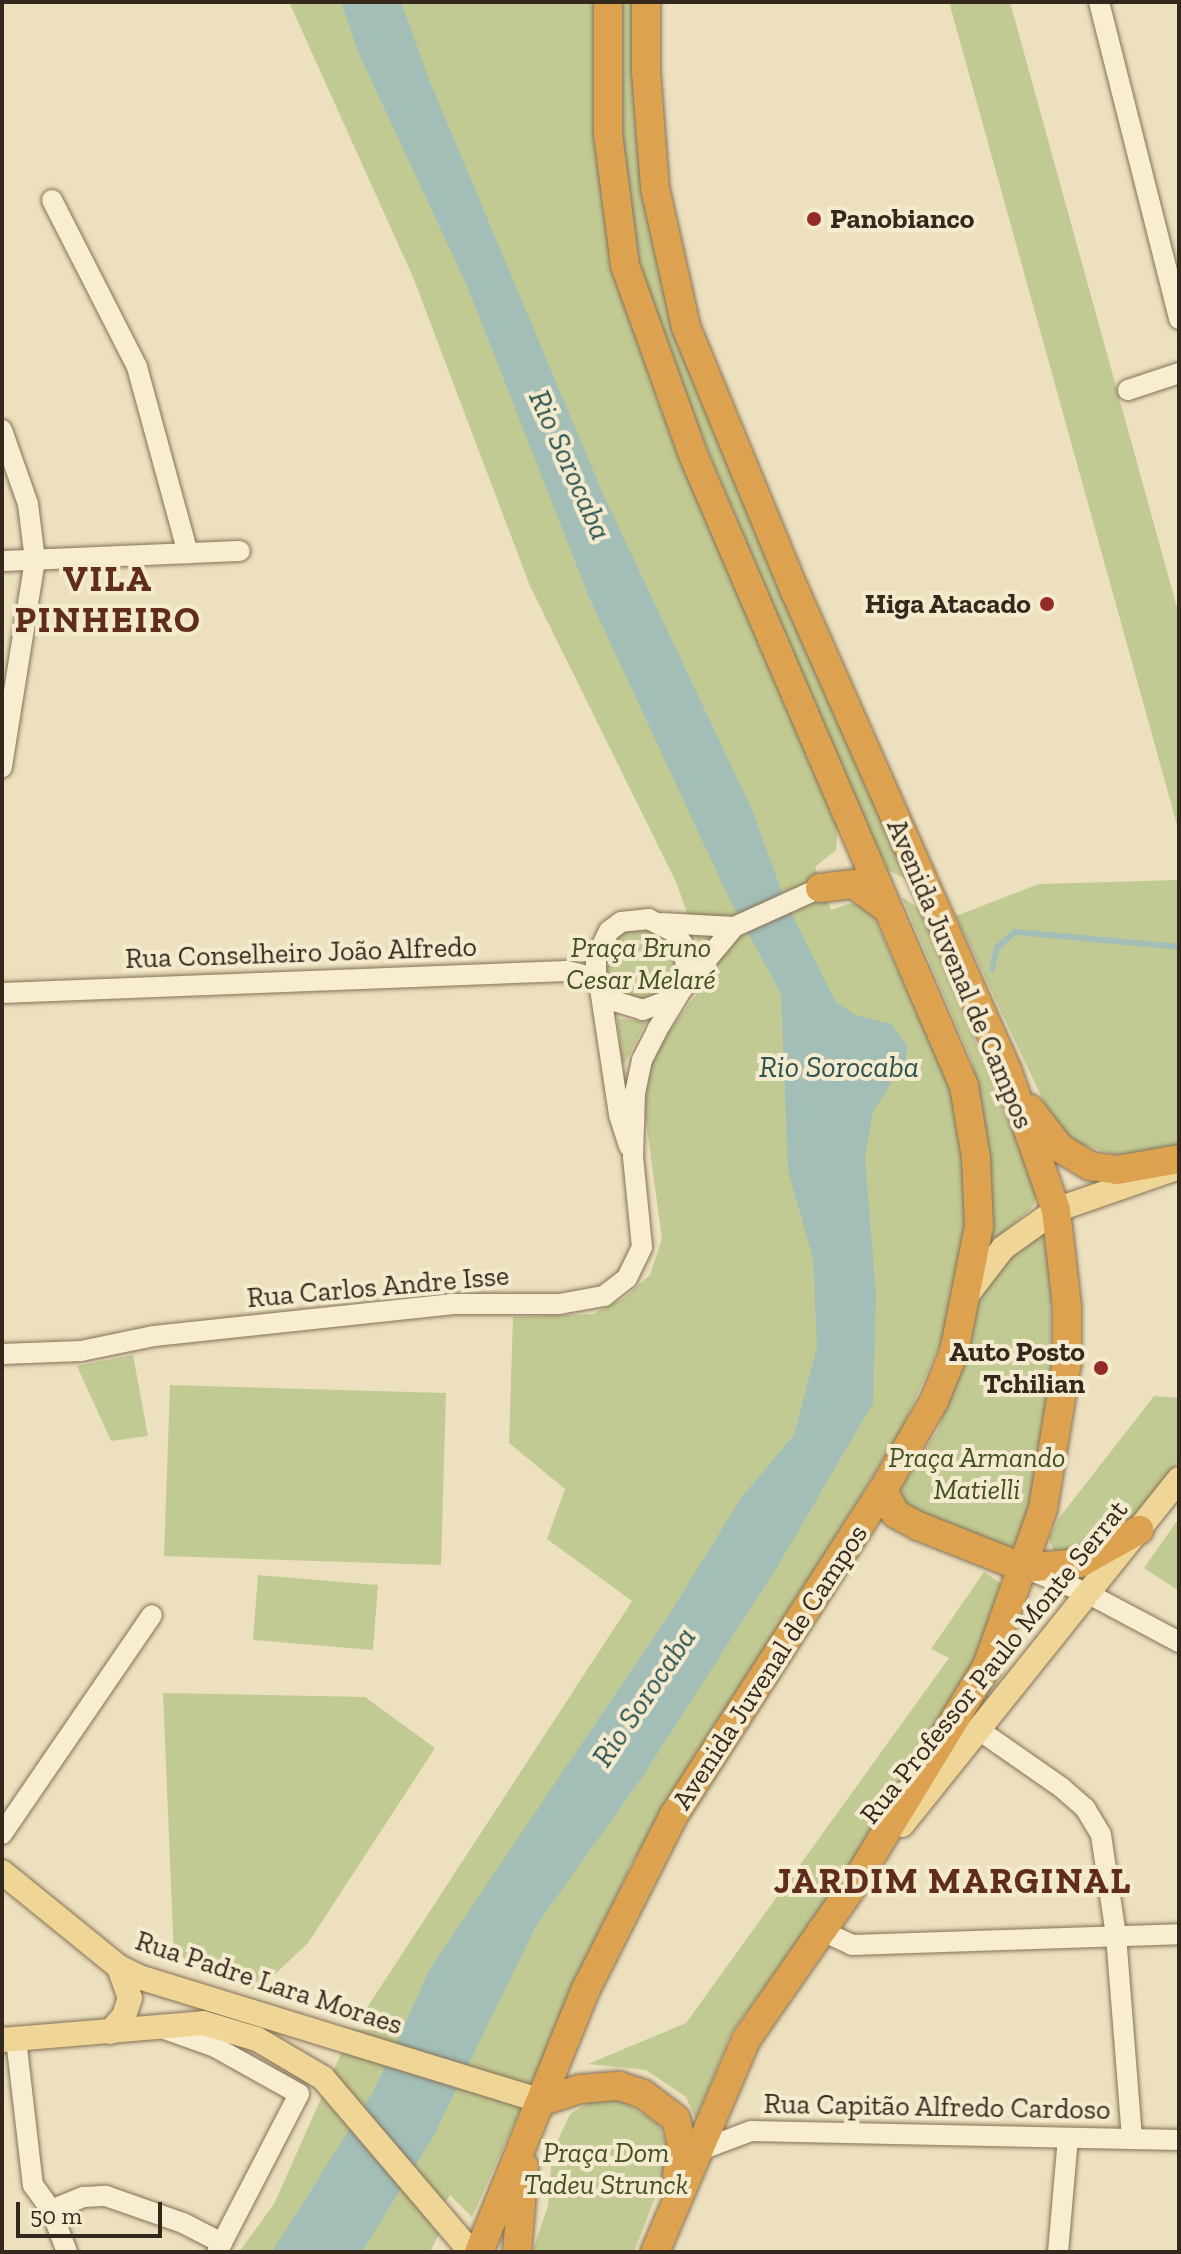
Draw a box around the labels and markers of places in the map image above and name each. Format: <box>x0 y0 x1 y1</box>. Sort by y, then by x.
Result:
place label: Panobianco <box>830 202 974 236</box>
marker: Panobianco <box>805 210 823 228</box>
place label: Higa Atacado <box>864 587 1031 621</box>
marker: Higa Atacado <box>1038 595 1056 613</box>
place label: Auto Posto Tchilian <box>949 1335 1085 1401</box>
marker: Auto Posto Tchilian <box>1092 1359 1110 1377</box>

